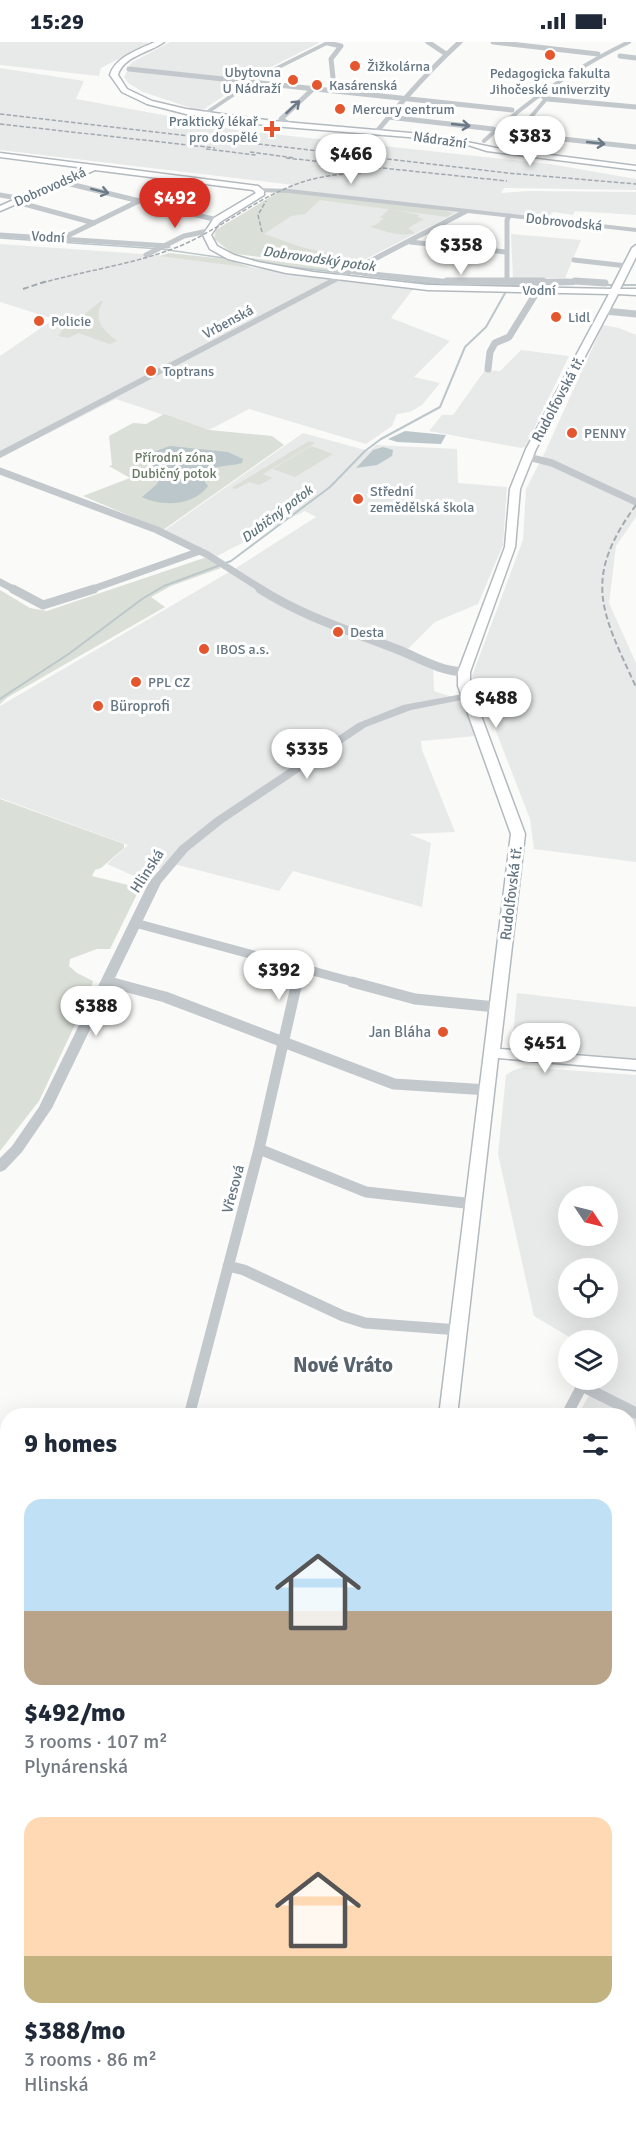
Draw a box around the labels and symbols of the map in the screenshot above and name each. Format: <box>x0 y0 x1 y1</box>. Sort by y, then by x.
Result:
marker: Pedagogicka fakulta Jihočeské univerzity <box>543 48 557 62</box>
place label: Žižkolárna <box>367 58 430 75</box>
marker: Žižkolárna <box>348 59 362 73</box>
place label: Ubytovna U Nádraží <box>222 64 281 97</box>
place label: Pedagogicka fakulta Jihočeské univerzity <box>490 65 611 98</box>
marker: Ubytovna U Nádraží <box>286 73 300 87</box>
place label: Kasárenská <box>329 77 397 94</box>
marker: Kasárenská <box>310 78 324 92</box>
one-way arrow <box>286 100 301 115</box>
place label: Mercury centrum <box>352 101 455 118</box>
marker: Mercury centrum <box>333 102 347 116</box>
place label: Praktický lékař pro dospělé <box>169 113 259 146</box>
pin: $383 <box>494 116 566 167</box>
marker: Praktický lékař pro dospělé <box>263 120 281 138</box>
one-way arrow <box>451 120 471 131</box>
street label: Nádražní <box>412 128 468 152</box>
pin: $466 <box>315 134 387 185</box>
one-way arrow <box>585 138 605 149</box>
street label: Dobrovodská <box>11 164 89 210</box>
pin: $492 <box>139 178 211 229</box>
one-way arrow <box>91 186 110 198</box>
street label: Dobrovodská <box>525 210 603 234</box>
pin: $358 <box>425 225 497 276</box>
street label: Vodní <box>31 228 65 246</box>
water label: Dobrovodský potok <box>262 243 378 276</box>
street label: Vodní <box>522 282 556 299</box>
street label: Vrbenská <box>200 302 256 342</box>
place label: Lidl <box>568 309 590 326</box>
marker: Lidl <box>549 310 563 324</box>
place label: Policie <box>51 313 91 330</box>
marker: Policie <box>32 314 46 328</box>
street label: Rudolfovská tř. <box>528 353 588 445</box>
place label: Toptrans <box>163 363 214 380</box>
marker: Toptrans <box>144 364 158 378</box>
place label: PENNY <box>584 425 626 442</box>
marker: PENNY <box>565 426 579 440</box>
park label: Přírodní zóna Dubičný potok <box>131 449 217 482</box>
water label: Dubičný potok <box>238 480 318 546</box>
place label: Střední zemědělská škola <box>370 483 474 516</box>
marker: Střední zemědělská škola <box>351 492 365 506</box>
place label: Desta <box>350 624 384 641</box>
marker: Desta <box>331 625 345 639</box>
place label: IBOS a.s. <box>216 641 269 658</box>
marker: IBOS a.s. <box>197 642 211 656</box>
place label: PPL CZ <box>148 674 191 691</box>
marker: PPL CZ <box>129 675 143 689</box>
pin: $488 <box>460 678 532 729</box>
place label: Büroprofi <box>110 697 170 715</box>
marker: Büroprofi <box>91 699 105 713</box>
pin: $335 <box>271 729 343 780</box>
street label: Rudolfovská tř. <box>496 845 526 941</box>
street label: Hlinská <box>126 846 168 896</box>
pin: $392 <box>243 950 315 1001</box>
pin: $388 <box>60 986 132 1037</box>
place label: Jan Bláha <box>369 1023 431 1041</box>
pin: $451 <box>509 1023 581 1074</box>
marker: Jan Bláha <box>436 1025 450 1039</box>
street label: Vřesová <box>218 1163 248 1215</box>
north arrow <box>558 1186 618 1246</box>
district label: Nové Vráto <box>293 1352 393 1378</box>

